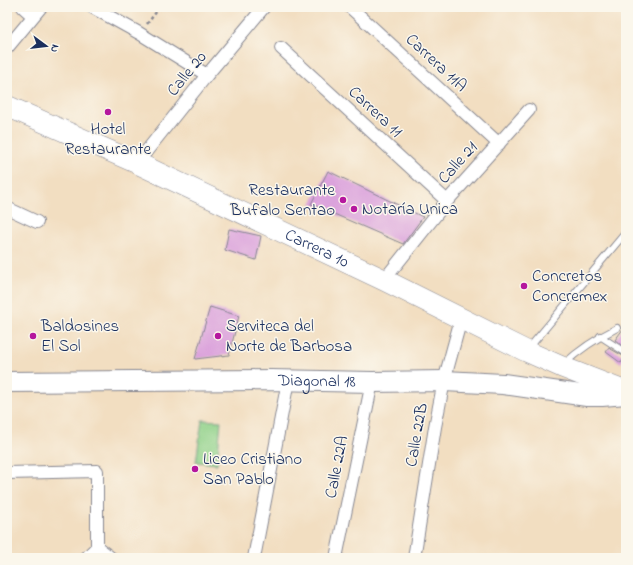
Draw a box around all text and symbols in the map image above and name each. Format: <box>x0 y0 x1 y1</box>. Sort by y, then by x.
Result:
north arrow <box>26 26 66 66</box>
street label: Carrera 11A <box>399 28 473 98</box>
text: N <box>46 43 63 54</box>
street label: Calle 20 <box>161 46 213 102</box>
street label: Carrera 11 <box>342 80 408 144</box>
marker: Hotel Restaurante <box>103 107 113 117</box>
place label: Hotel Restaurante <box>65 117 152 162</box>
street label: Calle 21 <box>432 136 484 190</box>
place label: Restaurante Bufalo Sentao <box>229 178 335 223</box>
marker: Restaurante Bufalo Sentao <box>338 195 348 205</box>
place label: Notaría Unica <box>362 197 458 222</box>
marker: Notaría Unica <box>349 204 359 214</box>
street label: Carrera 10 <box>281 222 353 274</box>
place label: Concretos Concremex <box>532 264 607 309</box>
marker: Concretos Concremex <box>519 281 529 291</box>
place label: Baldosines El Sol <box>40 314 119 359</box>
place label: Serviteca del Norte de Barbosa <box>226 314 352 359</box>
marker: Baldosines El Sol <box>28 331 38 341</box>
marker: Serviteca del Norte de Barbosa <box>213 331 223 341</box>
street label: Diagonal 18 <box>277 368 356 395</box>
street label: Calle 22B <box>399 401 435 469</box>
street label: Calle 22A <box>319 433 355 501</box>
place label: Liceo Cristiano San Pablo <box>203 447 302 492</box>
marker: Liceo Cristiano San Pablo <box>190 464 200 474</box>

